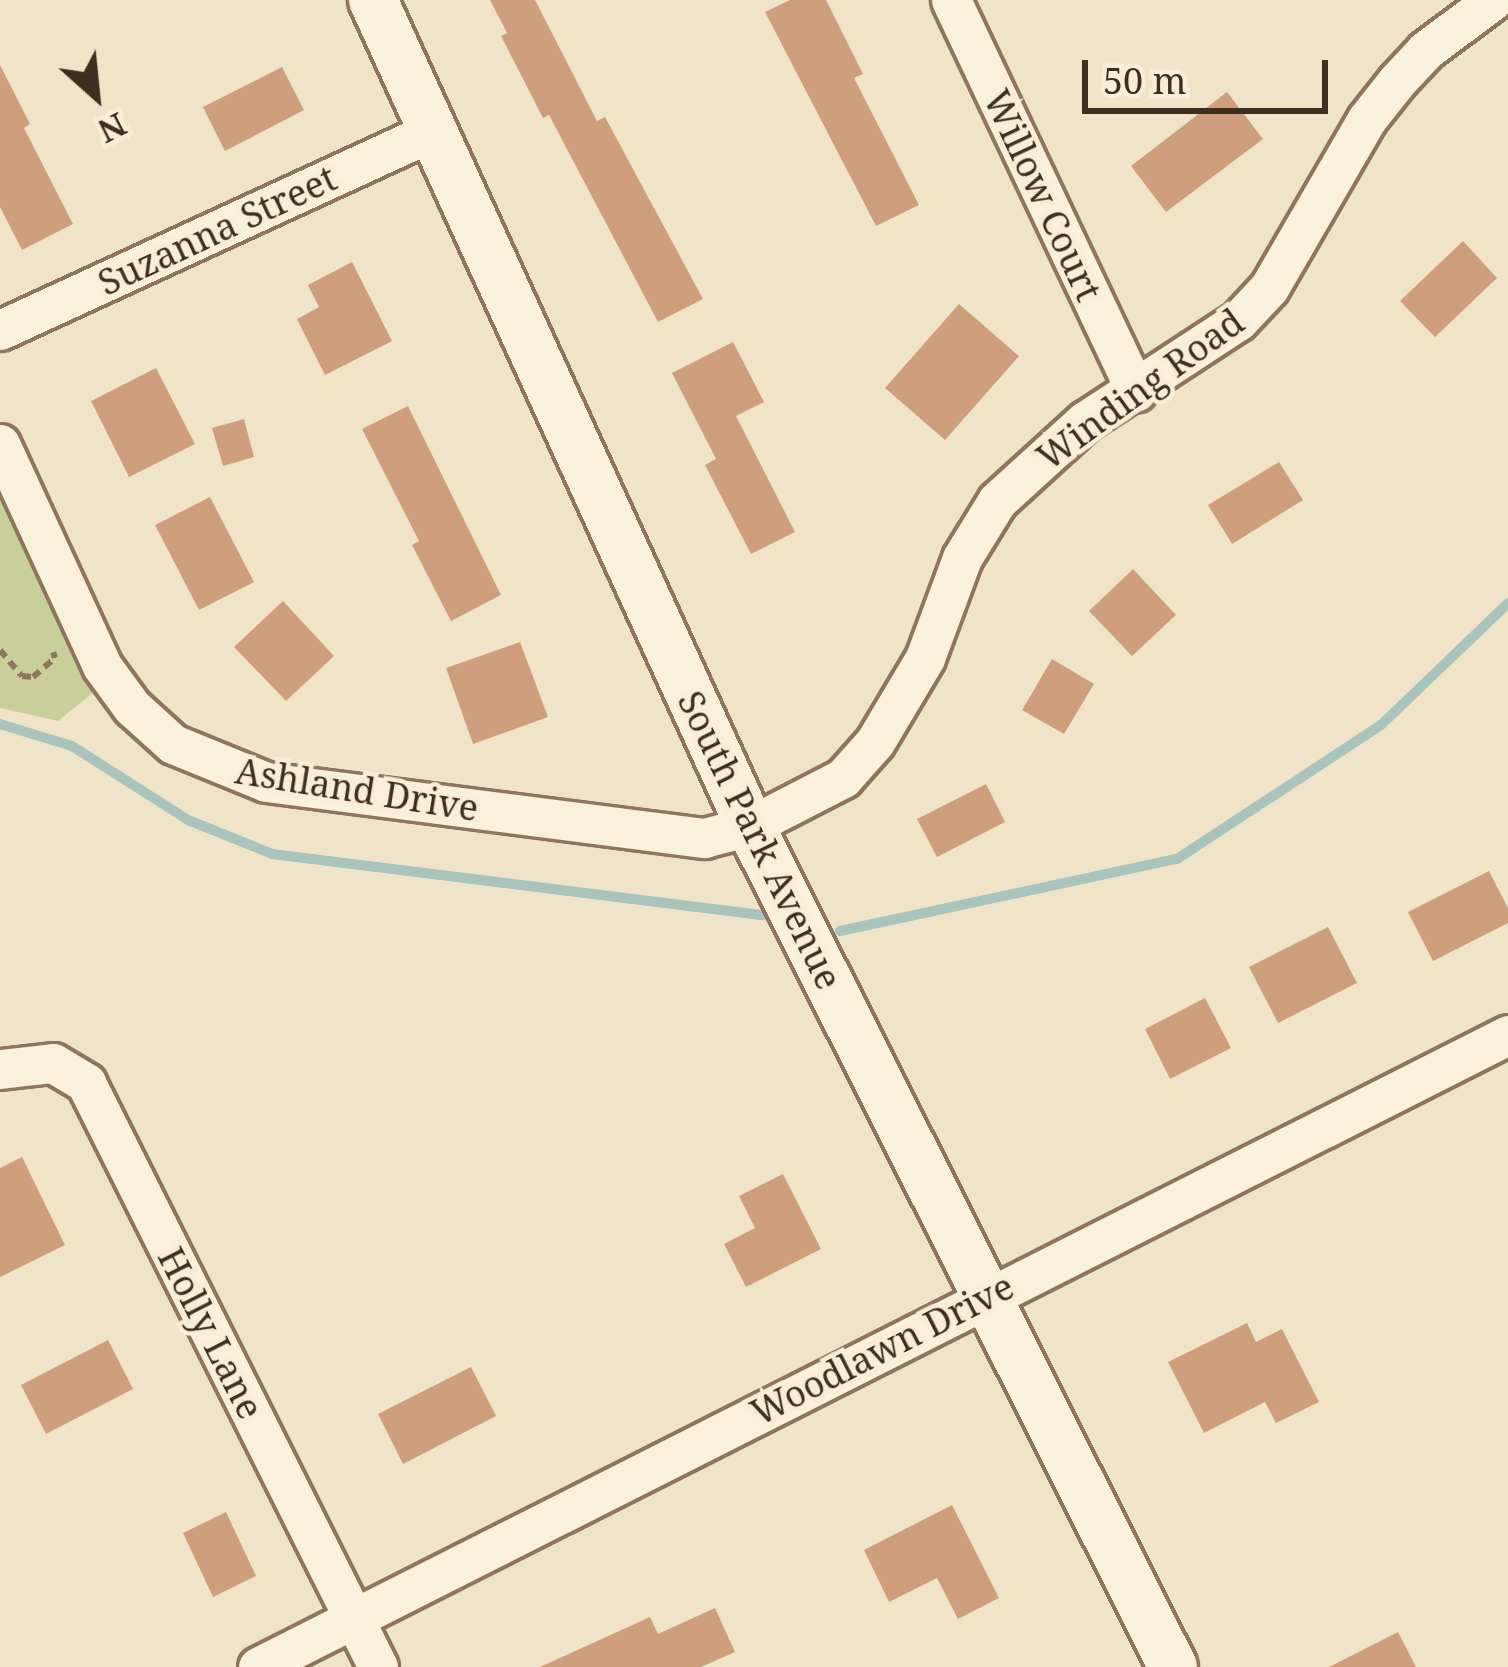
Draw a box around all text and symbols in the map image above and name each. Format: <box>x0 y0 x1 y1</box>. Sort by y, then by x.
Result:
north arrow <box>36 36 156 156</box>
scale bar <box>1088 36 1334 110</box>
text: 50 m <box>1103 56 1187 105</box>
street label: Willow Court <box>975 83 1111 307</box>
text: N <box>91 103 134 154</box>
street label: Suzanna Street <box>91 156 343 304</box>
street label: Winding Road <box>1028 300 1252 478</box>
street label: South Park Avenue <box>669 684 851 996</box>
street label: Ashland Drive <box>232 748 482 830</box>
street label: Holly Lane <box>149 1240 273 1426</box>
street label: Woodlawn Drive <box>743 1264 1021 1434</box>

